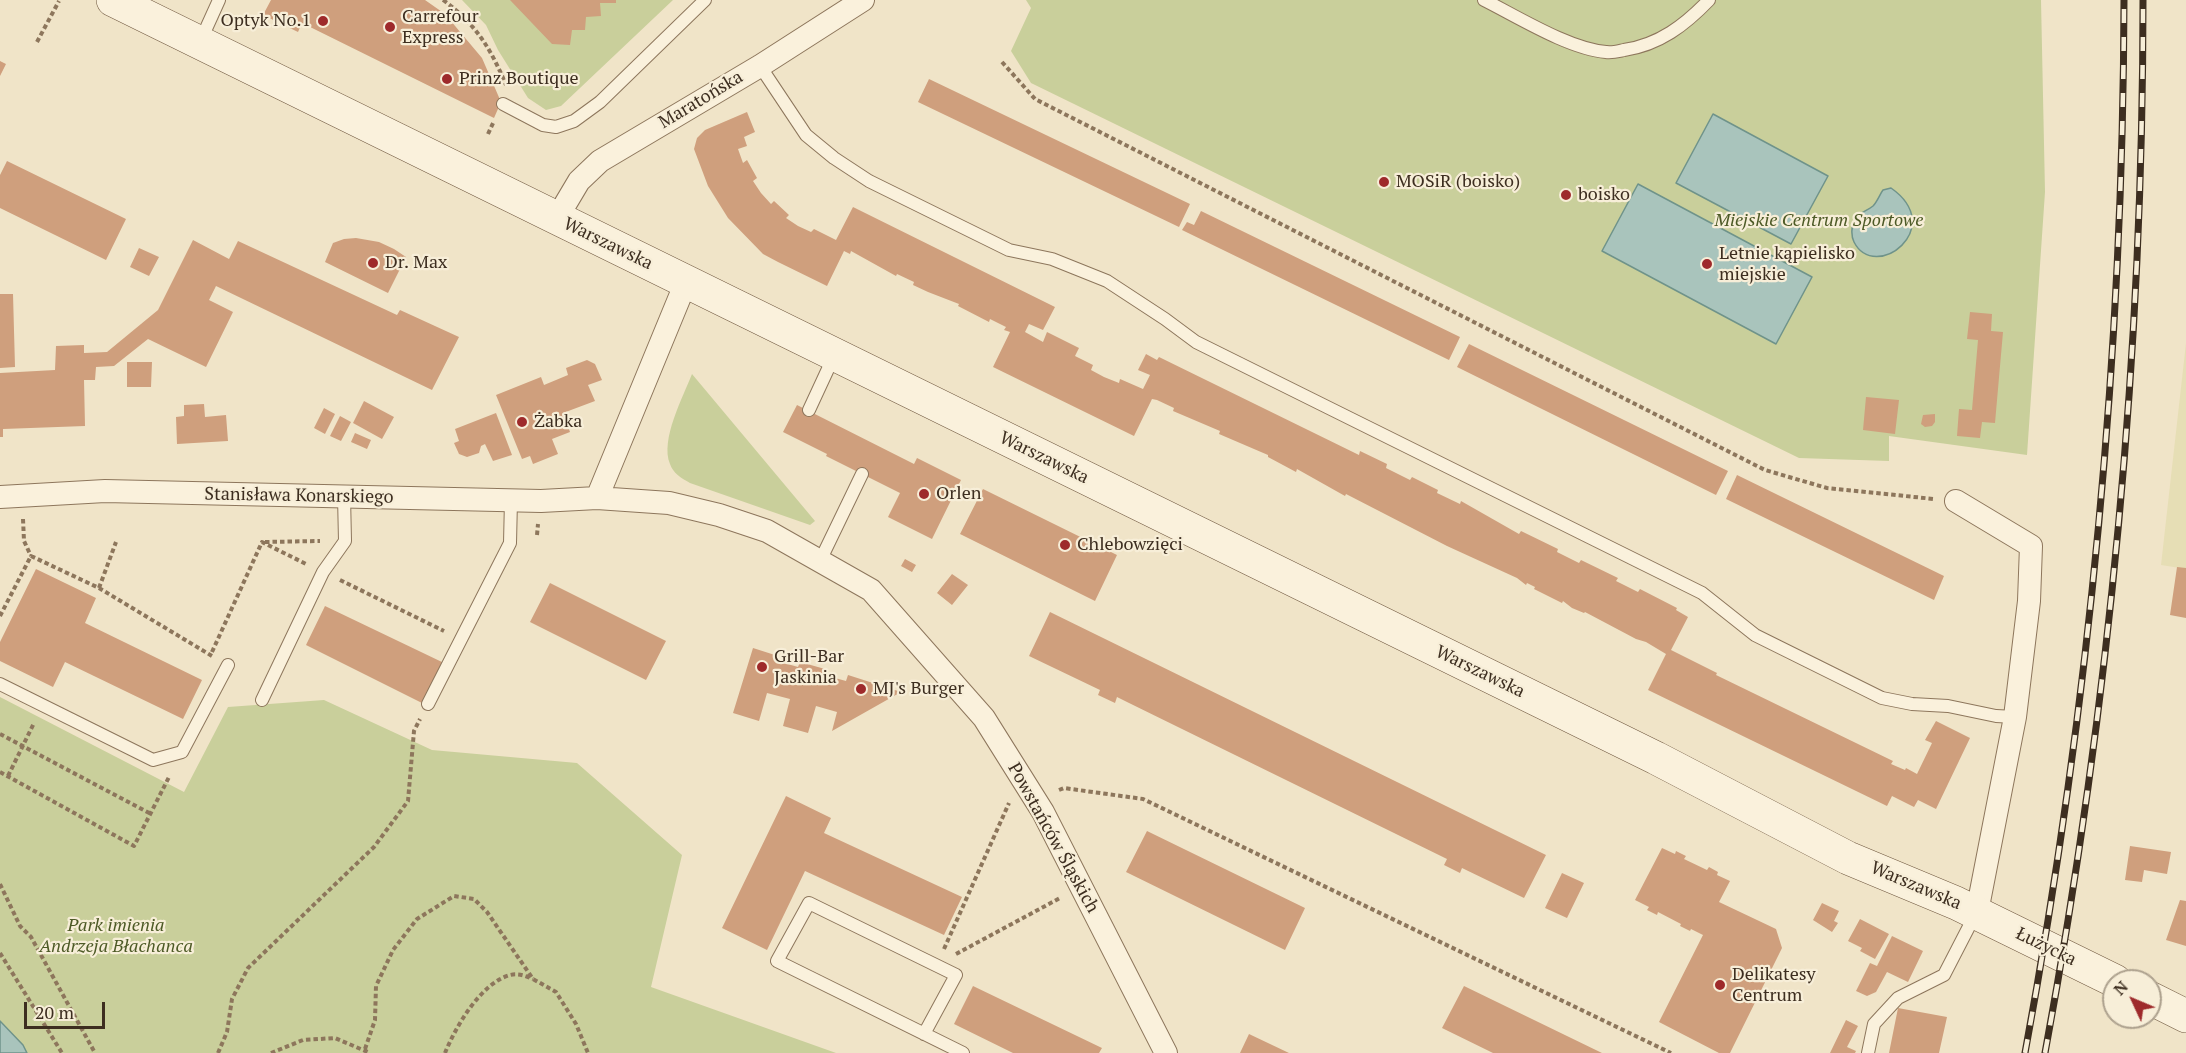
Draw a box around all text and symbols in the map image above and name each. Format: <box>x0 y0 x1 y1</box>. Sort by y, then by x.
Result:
place label: Carrefour Express <box>402 6 479 48</box>
place label: Optyk No.1 <box>221 10 311 32</box>
marker: Optyk No.1 <box>316 14 330 28</box>
marker: Carrefour Express <box>383 20 397 34</box>
street label: Maratońska <box>655 66 747 134</box>
place label: Prinz Boutique <box>459 68 579 90</box>
marker: Prinz Boutique <box>440 72 454 86</box>
place label: MOSiR (boisko) <box>1396 171 1520 193</box>
marker: MOSiR (boisko) <box>1377 175 1391 189</box>
place label: boisko <box>1578 184 1630 206</box>
marker: boisko <box>1559 188 1573 202</box>
park label: Miejskie Centrum Sportowe <box>1715 210 1923 232</box>
street label: Warszawska <box>560 213 656 275</box>
place label: Letnie kąpielisko miejskie <box>1719 243 1855 286</box>
place label: Dr. Max <box>385 252 447 274</box>
marker: Dr. Max <box>366 256 380 270</box>
marker: Letnie kąpielisko miejskie <box>1700 257 1714 271</box>
place label: Żabka <box>534 411 582 433</box>
marker: Żabka <box>515 415 529 429</box>
street label: Warszawska <box>996 427 1092 489</box>
place label: Orlen <box>936 483 981 505</box>
street label: Stanisława Konarskiego <box>204 484 394 508</box>
marker: Orlen <box>917 487 931 501</box>
place label: Chlebowzięci <box>1077 534 1183 556</box>
marker: Chlebowzięci <box>1058 538 1072 552</box>
street label: Warszawska <box>1432 641 1528 703</box>
place label: Grill-Bar Jaskinia <box>774 646 844 688</box>
marker: Grill-Bar Jaskinia <box>755 660 769 674</box>
place label: MJ's Burger <box>873 678 964 700</box>
marker: MJ's Burger <box>854 682 868 696</box>
street label: Powstańców Śląskich <box>1003 759 1103 917</box>
street label: Warszawska <box>1867 857 1965 915</box>
park label: Park imienia Andrzeja Błachanca <box>39 915 193 958</box>
street label: Łużycka <box>2012 923 2080 971</box>
place label: Delikatesy Centrum <box>1732 964 1816 1006</box>
north arrow <box>2102 969 2162 1029</box>
text: N <box>2108 976 2133 1000</box>
marker: Delikatesy Centrum <box>1713 978 1727 992</box>
scale bar <box>27 990 108 1028</box>
text: 20 m <box>35 1000 74 1024</box>

